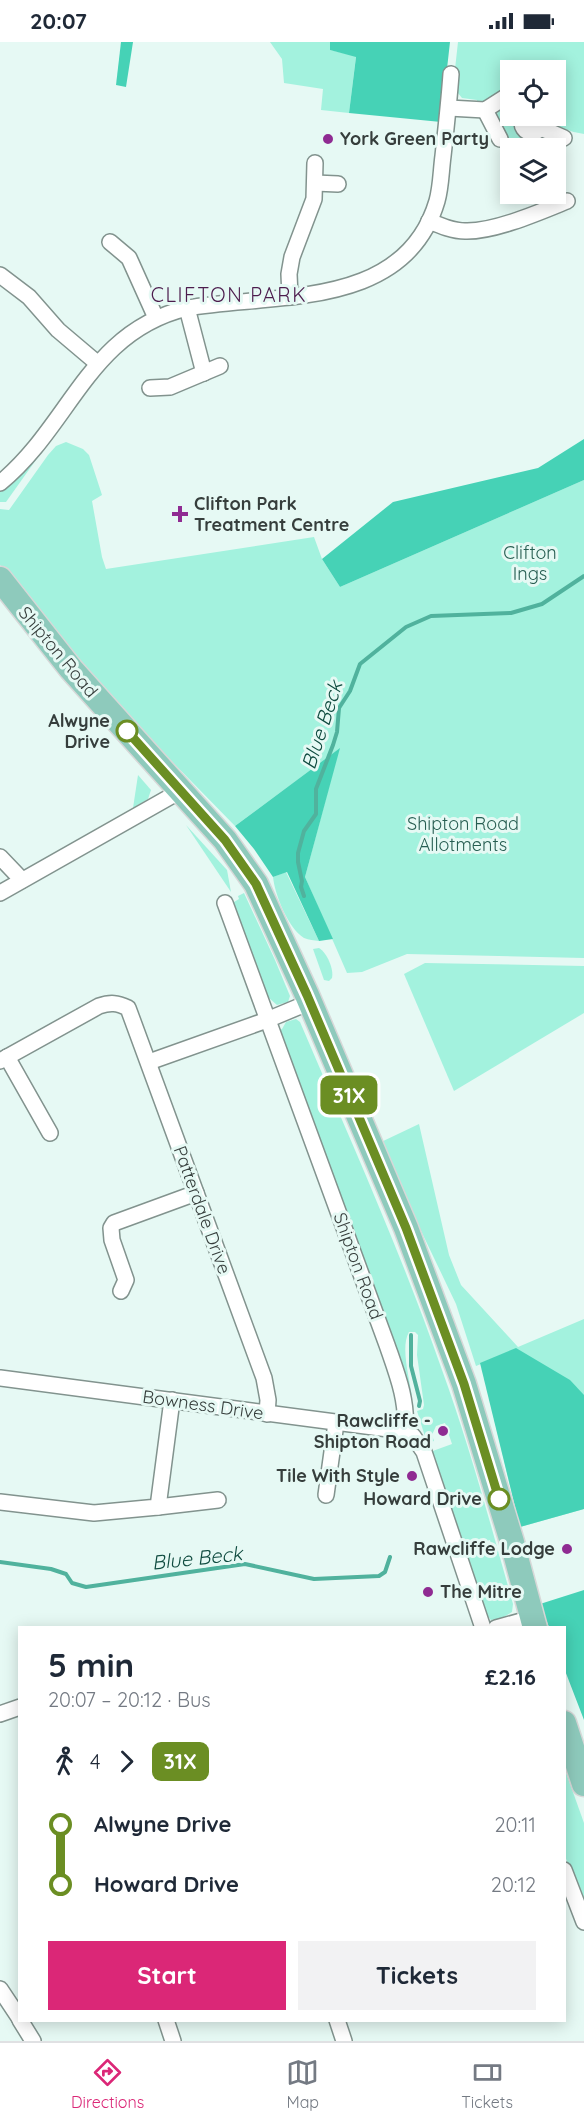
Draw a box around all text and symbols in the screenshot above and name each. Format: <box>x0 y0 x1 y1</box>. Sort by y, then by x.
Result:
text: 20:07 <box>30 7 87 35</box>
map controls <box>500 60 566 204</box>
button: locate <box>500 60 566 126</box>
place label: York Green Party <box>340 127 489 150</box>
marker: York Green Party <box>321 132 335 146</box>
button: layers <box>500 138 566 204</box>
district label: CLIFTON PARK <box>151 282 307 307</box>
place label: Clifton Park Treatment Centre <box>194 492 349 536</box>
marker: Clifton Park Treatment Centre <box>171 505 189 523</box>
park label: Clifton Ings <box>503 541 557 585</box>
street label: Shipton Road <box>14 601 103 702</box>
water label: Blue Beck <box>296 676 348 772</box>
place label: Alwyne Drive <box>48 709 110 753</box>
marker: Alwyne Drive <box>116 720 138 742</box>
park label: Shipton Road Allotments <box>407 812 519 856</box>
line badge: 31X <box>314 1076 383 1114</box>
text: 31X <box>332 1082 366 1108</box>
street label: Patterdale Drive <box>169 1143 236 1277</box>
street label: Shipton Road <box>329 1209 388 1322</box>
street label: Bowness Drive <box>141 1385 265 1424</box>
place label: Rawcliffe - Shipton Road <box>314 1409 431 1453</box>
marker: Rawcliffe - Shipton Road <box>436 1424 450 1438</box>
place label: Tile With Style <box>276 1464 400 1487</box>
marker: Tile With Style <box>405 1469 419 1483</box>
place label: Howard Drive <box>363 1487 482 1510</box>
marker: Howard Drive <box>488 1488 510 1510</box>
place label: Rawcliffe Lodge <box>413 1537 555 1560</box>
water label: Blue Beck <box>150 1540 246 1575</box>
marker: Rawcliffe Lodge <box>560 1542 574 1556</box>
place label: The Mitre <box>440 1580 522 1603</box>
marker: The Mitre <box>421 1585 435 1599</box>
text: 5 min <box>48 1644 134 1685</box>
text: £2.16 <box>485 1663 536 1691</box>
text: 20:07 – 20:12 · Bus <box>48 1687 211 1712</box>
icon: walk <box>48 1745 81 1778</box>
icon: forward <box>110 1745 143 1778</box>
text: 31X <box>164 1748 197 1774</box>
text: 4 <box>90 1749 101 1774</box>
text: Alwyne Drive <box>94 1810 231 1838</box>
text: 20:11 <box>494 1812 536 1837</box>
text: Howard Drive <box>94 1870 239 1898</box>
text: 20:12 <box>491 1872 536 1897</box>
button: Start <box>48 1941 286 2010</box>
button: Tickets <box>298 1941 536 2010</box>
tab: Directions <box>71 2056 144 2112</box>
tab: Map <box>286 2056 319 2112</box>
tab: Tickets <box>461 2056 513 2112</box>

